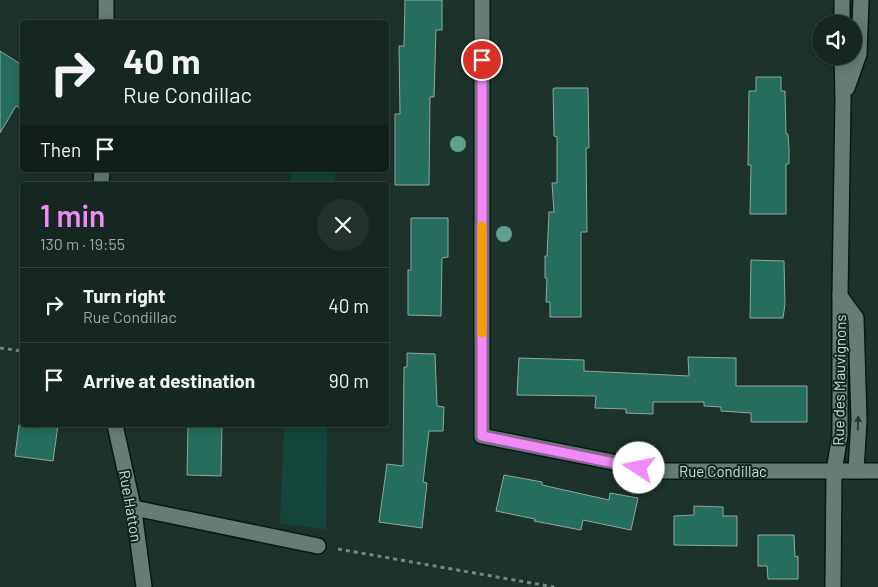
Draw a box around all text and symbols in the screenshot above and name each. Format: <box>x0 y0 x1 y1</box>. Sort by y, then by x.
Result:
map controls <box>812 15 862 65</box>
button: sound <box>812 15 862 65</box>
text: 40 m <box>123 39 200 81</box>
pin <box>461 39 503 81</box>
icon: right <box>40 40 105 105</box>
icon: arrive <box>468 46 496 74</box>
text: Rue Condillac <box>123 81 252 107</box>
icon: arrive <box>91 135 119 163</box>
text: Then <box>40 138 81 161</box>
text: 1 min <box>40 197 105 233</box>
button: close <box>317 199 369 251</box>
text: 130 m · 19:55 <box>40 234 125 253</box>
text: Turn right <box>83 284 165 307</box>
icon: right <box>40 291 68 319</box>
text: 40 m <box>328 294 369 317</box>
text: Rue Condillac <box>83 307 177 326</box>
street label: Rue des Mauvignons <box>829 314 849 446</box>
icon: arrive <box>40 366 68 394</box>
text: Arrive at destination <box>83 369 255 392</box>
text: 90 m <box>329 369 369 392</box>
one-way arrow <box>855 414 863 430</box>
position arrow <box>612 441 664 493</box>
street label: Rue Condillac <box>679 462 767 480</box>
street label: Rue Hatton <box>116 469 146 543</box>

